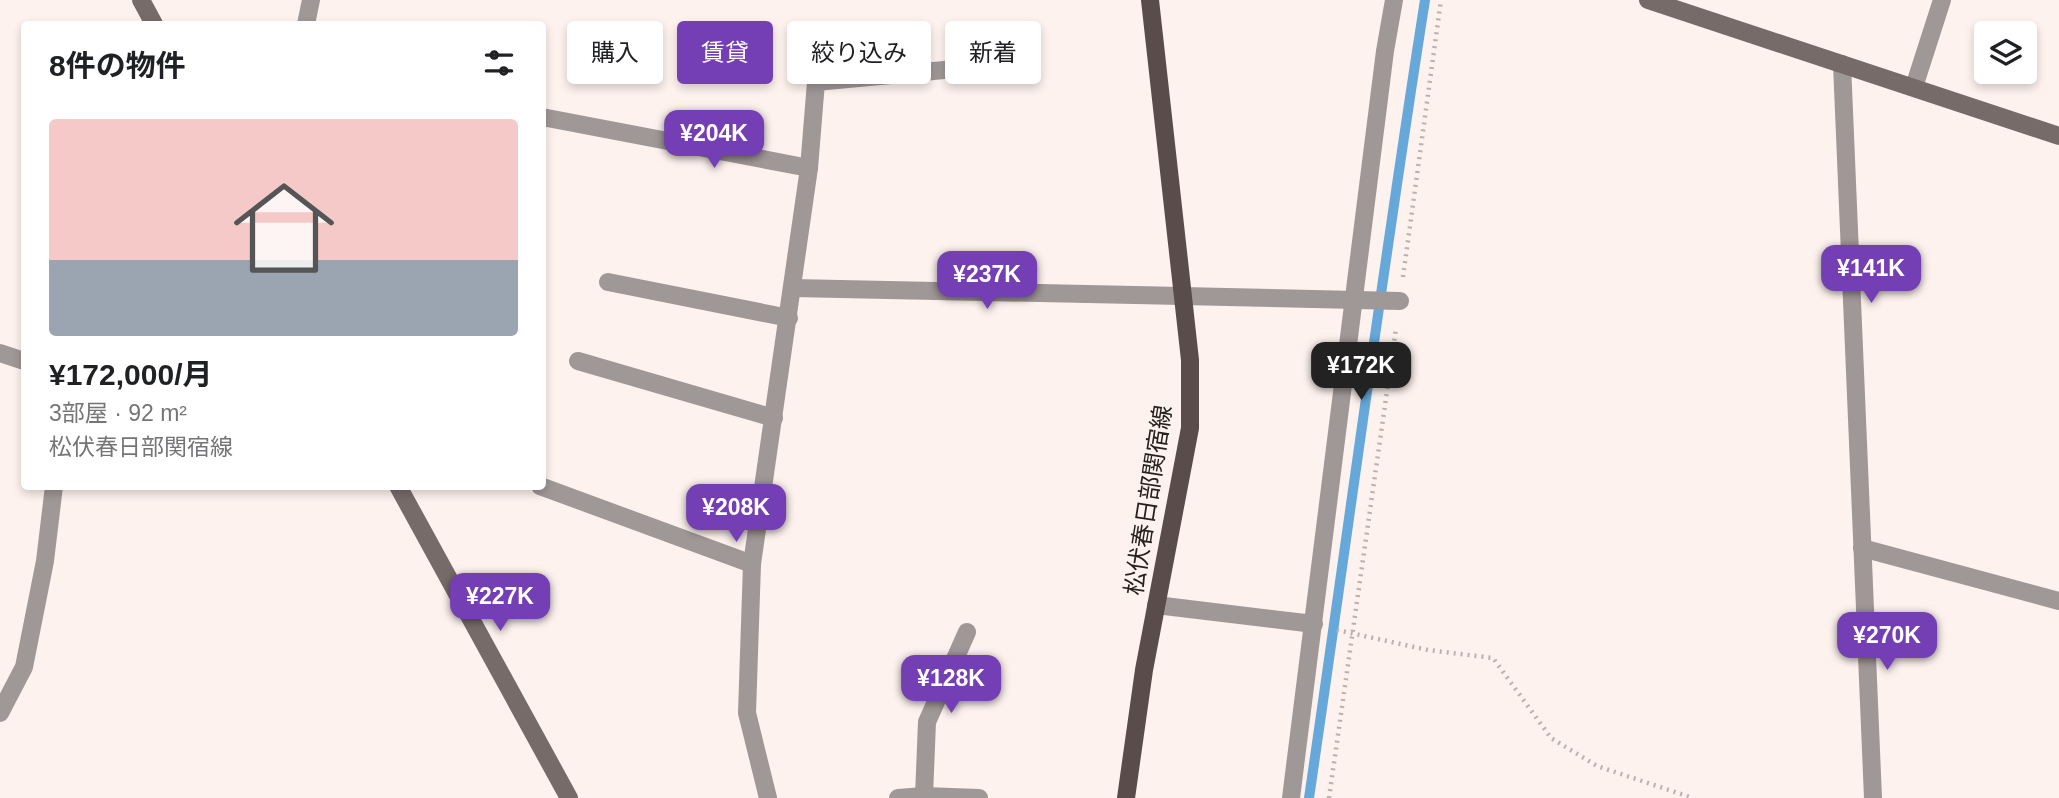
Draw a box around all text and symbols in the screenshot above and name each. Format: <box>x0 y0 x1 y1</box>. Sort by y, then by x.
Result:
chip: 購入 <box>567 21 663 84</box>
chip: 賃貸 <box>677 21 773 84</box>
chip: 絞り込み <box>787 21 931 84</box>
chip: 新着 <box>945 21 1041 84</box>
map controls <box>1974 21 2037 84</box>
button: layers <box>1974 21 2037 84</box>
icon: filters <box>480 44 518 82</box>
text: 8件の物件 <box>49 49 186 82</box>
pin: ¥204K <box>665 110 763 170</box>
text: ¥204K <box>680 120 748 146</box>
icon: home <box>221 165 347 291</box>
pin: ¥141K <box>1822 246 1920 305</box>
pin: ¥237K <box>938 252 1036 311</box>
text: ¥141K <box>1837 255 1905 281</box>
text: ¥237K <box>953 261 1021 287</box>
pin: ¥172K <box>1312 342 1410 402</box>
text: ¥172K <box>1327 352 1395 378</box>
text: ¥172,000/月 <box>49 358 212 391</box>
text: 3部屋 · 92 m² <box>49 400 187 426</box>
street label: 松伏春日部関宿線 <box>1120 403 1176 597</box>
text: 松伏春日部関宿線 <box>49 434 233 460</box>
pin: ¥208K <box>687 484 785 544</box>
text: ¥208K <box>702 494 770 520</box>
pin: ¥227K <box>451 574 549 633</box>
text: ¥227K <box>466 583 534 609</box>
pin: ¥270K <box>1838 612 1936 672</box>
text: ¥270K <box>1853 622 1921 648</box>
pin: ¥128K <box>902 656 1000 715</box>
text: ¥128K <box>917 665 985 691</box>

